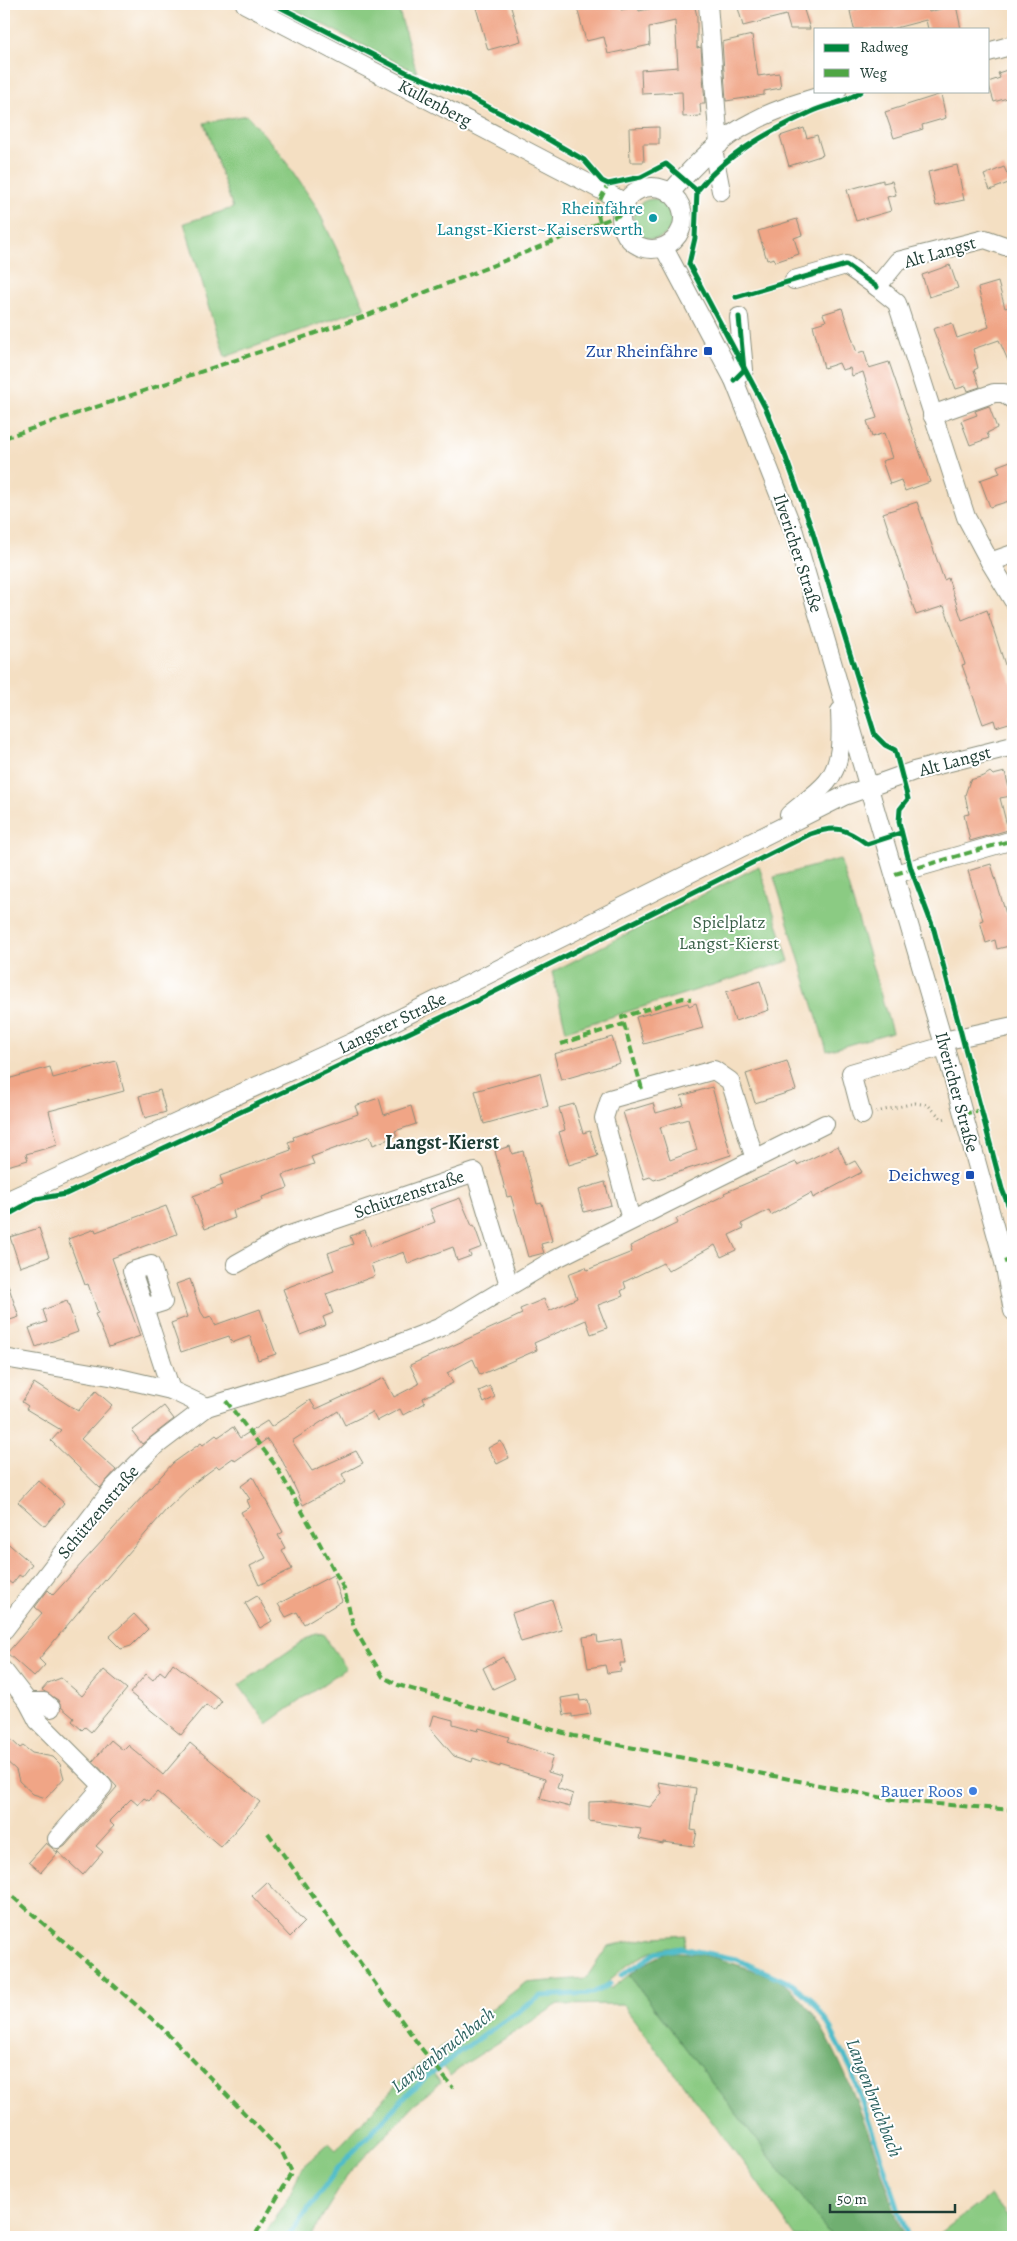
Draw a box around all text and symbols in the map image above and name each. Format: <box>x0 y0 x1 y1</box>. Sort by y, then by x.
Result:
legend <box>814 28 990 92</box>
text: Radweg <box>860 37 909 57</box>
text: Weg <box>859 63 887 83</box>
street label: Kullenberg <box>394 74 476 132</box>
place label: Rheinfähre Langst-Kierst~Kaiserswerth <box>437 196 643 241</box>
marker: Rheinfähre Langst-Kierst~Kaiserswerth <box>647 212 659 224</box>
street label: Alt Langst <box>900 230 979 274</box>
place label: Zur Rheinfähre <box>586 339 698 363</box>
marker: Zur Rheinfähre <box>702 345 714 357</box>
street label: Ilvericher Straße <box>767 490 829 616</box>
street label: Alt Langst <box>915 740 994 782</box>
park label: Spielplatz Langst-Kierst <box>679 910 779 955</box>
street label: Langster Straße <box>334 986 450 1060</box>
street label: Ilvericher Straße <box>929 1029 985 1155</box>
district label: Langst-Kierst <box>385 1129 499 1156</box>
place label: Deichweg <box>888 1163 960 1187</box>
street label: Schützenstraße <box>351 1164 467 1224</box>
marker: Deichweg <box>964 1169 976 1181</box>
street label: Schützenstraße <box>52 1460 144 1564</box>
place label: Bauer Roos <box>880 1779 963 1803</box>
marker: Bauer Roos <box>967 1785 979 1797</box>
water label: Langenbruchbach <box>386 2001 500 2099</box>
water label: Langenbruchbach <box>839 2035 909 2161</box>
scale bar <box>830 2181 954 2213</box>
text: 50 m <box>837 2189 867 2209</box>

